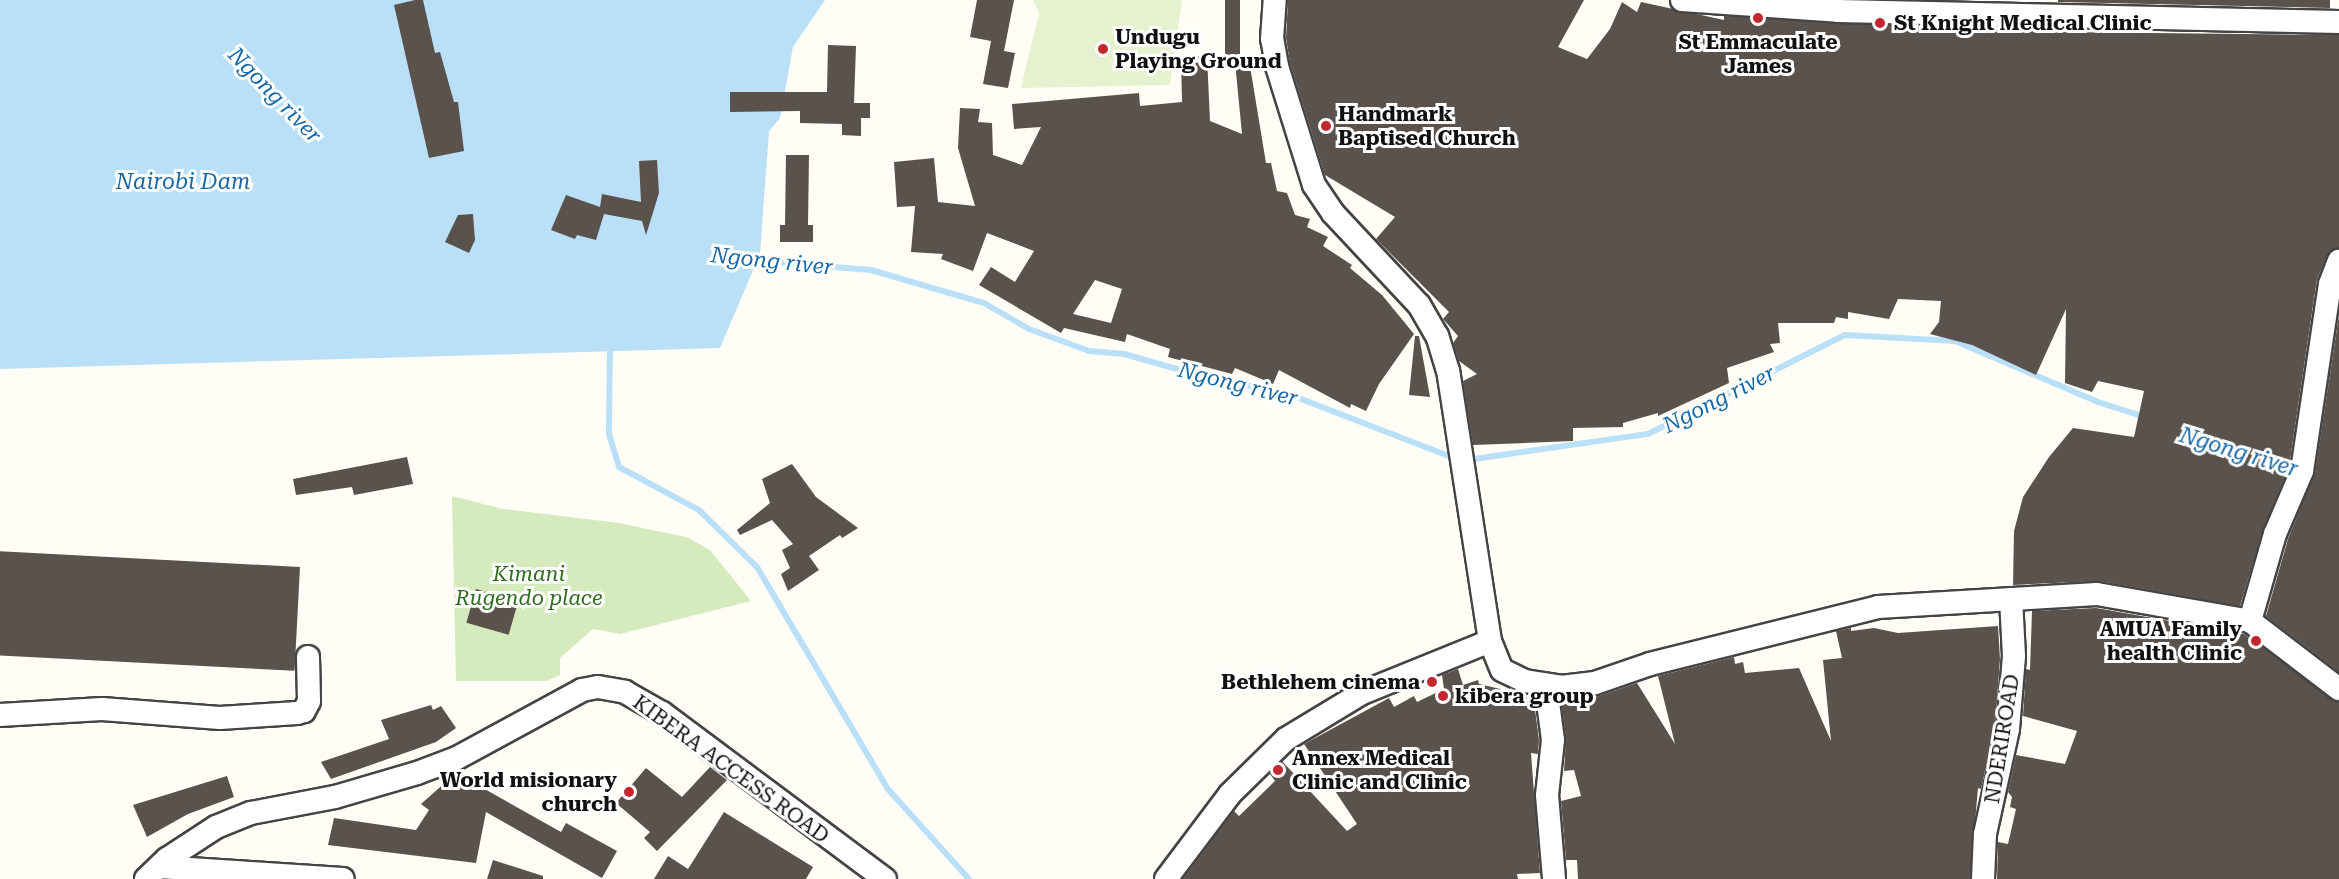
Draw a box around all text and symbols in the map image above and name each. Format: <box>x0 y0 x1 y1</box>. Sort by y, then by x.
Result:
marker: St Emmaculate James <box>1749 9 1767 27</box>
place label: St Knight Medical Clinic <box>1894 10 2152 36</box>
marker: St Knight Medical Clinic <box>1871 14 1889 32</box>
place label: Undugu Playing Ground <box>1115 24 1282 74</box>
place label: St Emmaculate James <box>1678 29 1838 79</box>
water label: Ngong river <box>223 42 327 148</box>
marker: Undugu Playing Ground <box>1096 42 1110 56</box>
place label: Handmark Baptised Church <box>1338 101 1516 151</box>
marker: Handmark Baptised Church <box>1319 119 1333 133</box>
water label: Nairobi Dam <box>116 169 250 195</box>
water label: Ngong river <box>710 241 834 281</box>
water label: Ngong river <box>1175 356 1301 412</box>
water label: Ngong river <box>1658 359 1780 439</box>
water label: Ngong river <box>2176 421 2302 483</box>
park label: Kimani Rugendo place <box>455 561 603 611</box>
place label: AMUA Family health Clinic <box>2100 616 2242 666</box>
marker: AMUA Family health Clinic <box>2247 632 2265 650</box>
place label: Bethlehem cinema <box>1221 669 1420 695</box>
street label: NDERIROAD <box>1979 673 2025 805</box>
marker: Bethlehem cinema <box>1425 675 1439 689</box>
place label: kibera group <box>1455 683 1594 709</box>
street label: KIBERA ACCESS ROAD <box>628 689 834 849</box>
marker: kibera group <box>1436 689 1450 703</box>
place label: Annex Medical Clinic and Clinic <box>1292 745 1467 795</box>
marker: Annex Medical Clinic and Clinic <box>1269 761 1287 779</box>
place label: World misionary church <box>440 767 617 817</box>
marker: World misionary church <box>622 785 636 799</box>

